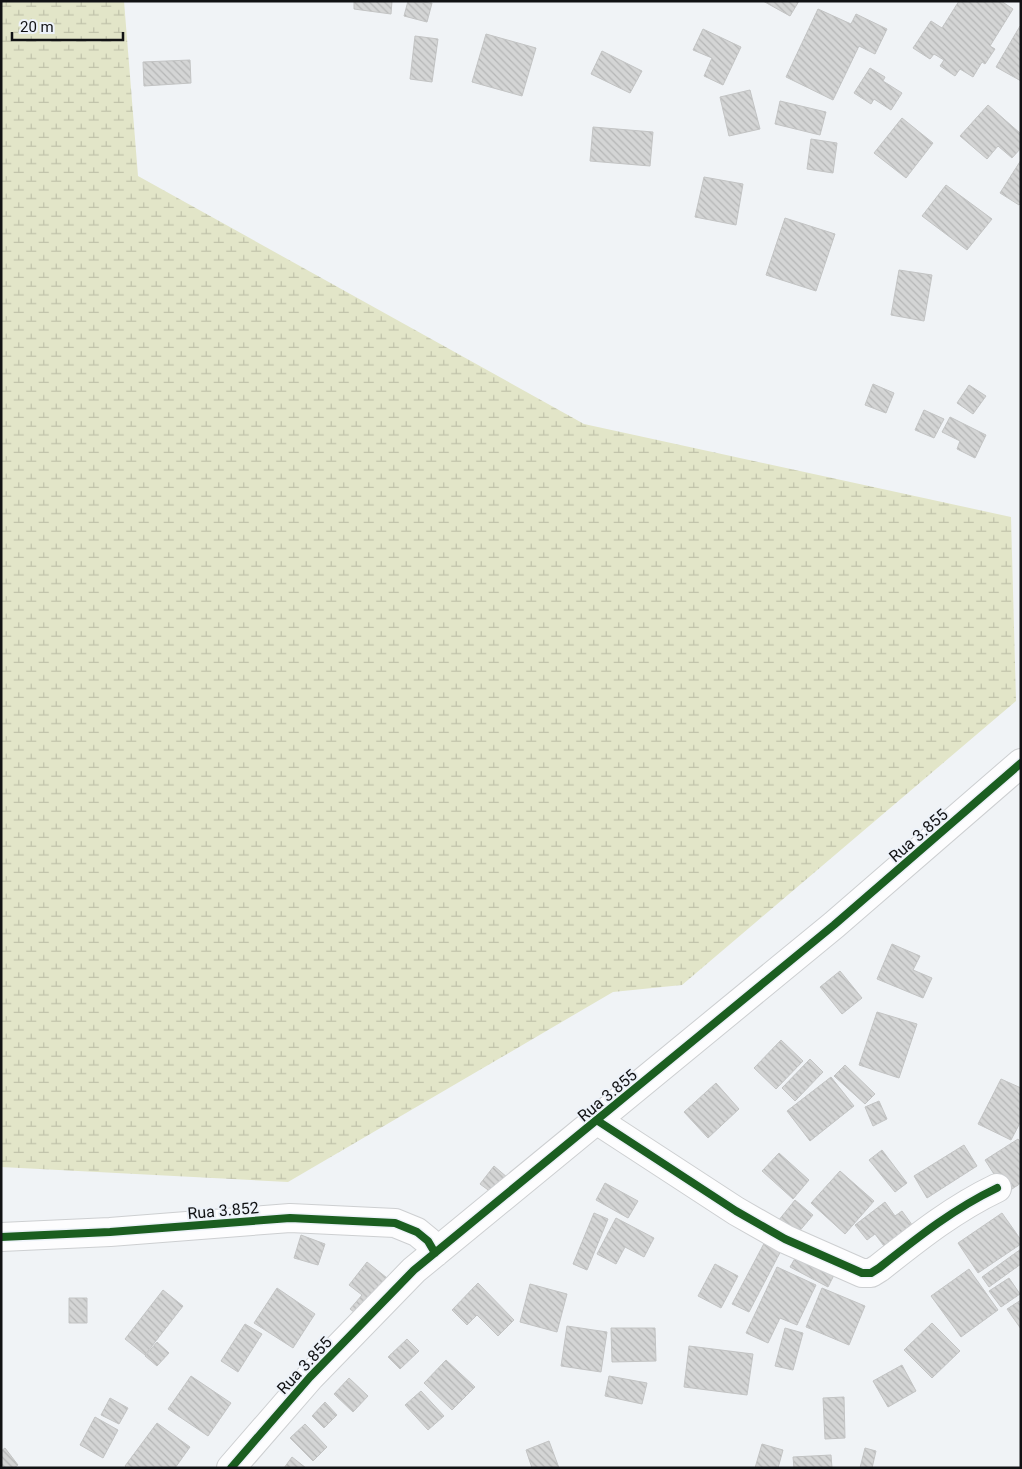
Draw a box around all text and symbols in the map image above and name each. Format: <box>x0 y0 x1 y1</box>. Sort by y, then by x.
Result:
scale bar <box>12 10 124 42</box>
text: 20 m <box>20 18 54 36</box>
street label: Rua 3.855 <box>885 805 952 866</box>
street label: Rua 3.855 <box>574 1065 641 1126</box>
street label: Rua 3.852 <box>187 1198 260 1223</box>
street label: Rua 3.855 <box>273 1333 336 1398</box>

